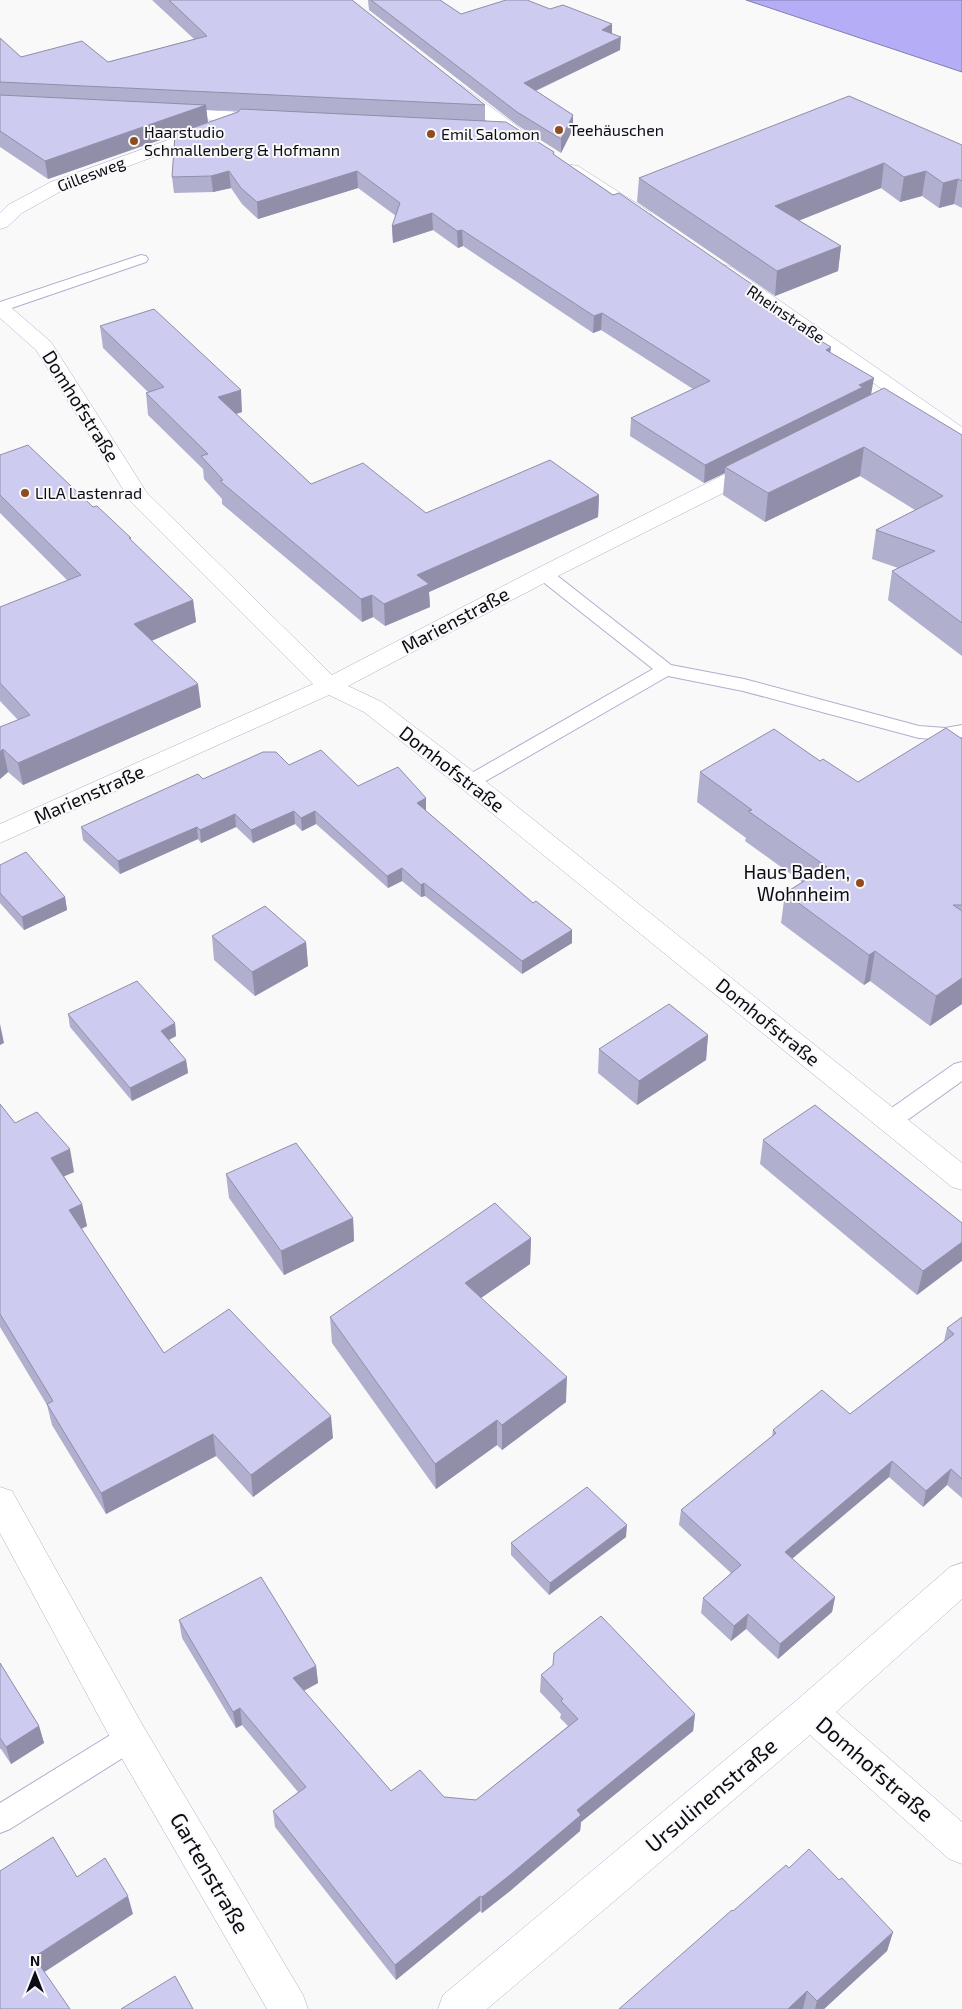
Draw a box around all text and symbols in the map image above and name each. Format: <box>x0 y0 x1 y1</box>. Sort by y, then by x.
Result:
place label: Teehäuschen <box>569 120 664 139</box>
place label: Haarstudio Schmallenberg & Hofmann <box>144 122 340 159</box>
place label: Emil Salomon <box>441 124 540 143</box>
marker: Teehäuschen <box>553 124 565 136</box>
marker: Emil Salomon <box>425 128 437 140</box>
marker: Haarstudio Schmallenberg & Hofmann <box>128 135 140 147</box>
street label: Gillesweg <box>54 152 127 195</box>
street label: Rheinstraße <box>744 281 829 347</box>
street label: Domhofstraße <box>38 346 125 466</box>
place label: LILA Lastenrad <box>35 483 142 502</box>
marker: LILA Lastenrad <box>19 487 31 499</box>
street label: Marienstraße <box>397 582 513 658</box>
street label: Domhofstraße <box>395 720 509 817</box>
street label: Marienstraße <box>30 759 148 828</box>
place label: Haus Baden, Wohnheim <box>743 860 850 905</box>
marker: Haus Baden, Wohnheim <box>854 877 866 889</box>
street label: Domhofstraße <box>712 973 825 1071</box>
street label: Domhofstraße <box>812 1710 940 1826</box>
street label: Ursulinenstraße <box>639 1732 781 1857</box>
street label: Gartenstraße <box>166 1808 256 1937</box>
north arrow <box>10 1949 60 1999</box>
text: N <box>30 1952 40 1969</box>

